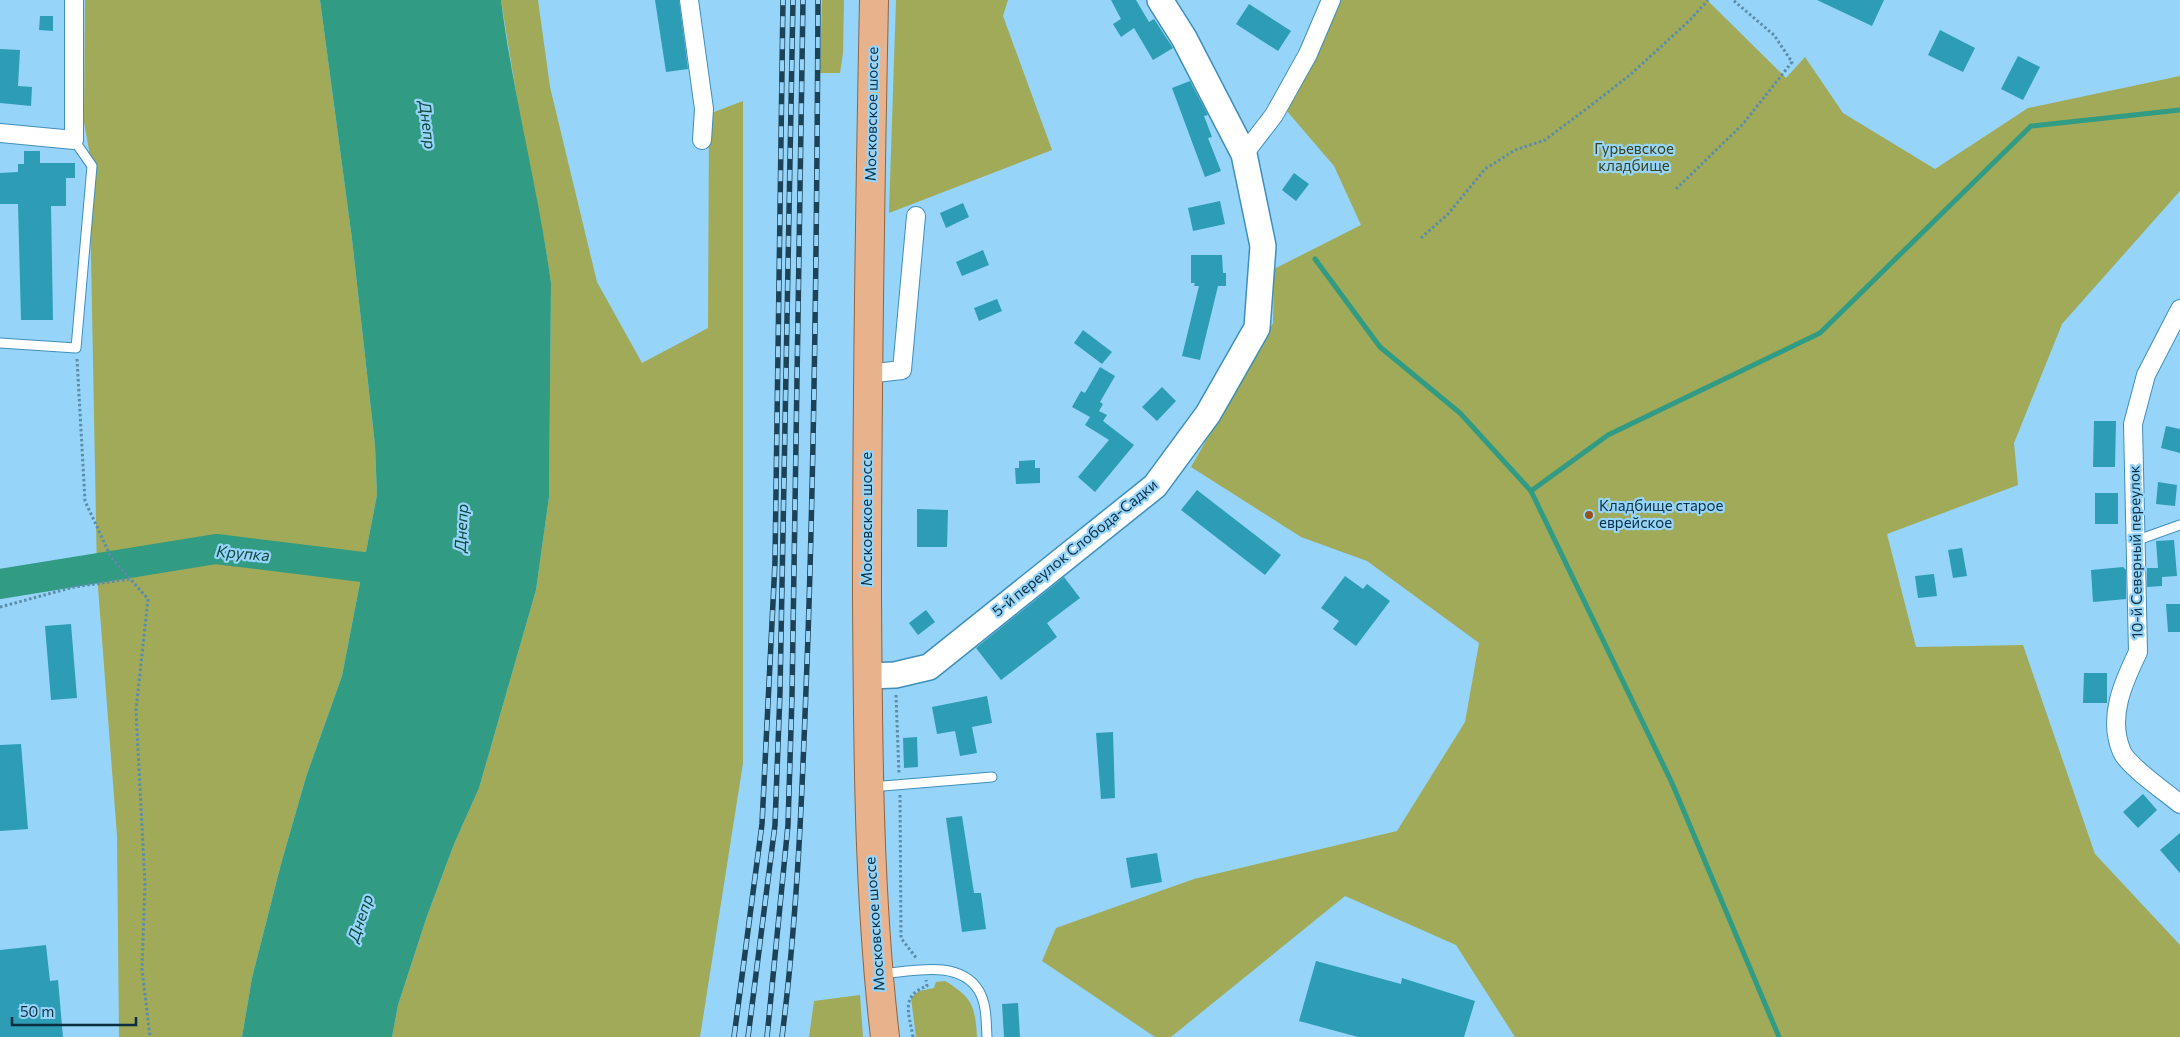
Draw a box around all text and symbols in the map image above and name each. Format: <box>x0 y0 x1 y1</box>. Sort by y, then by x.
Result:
street label: Московское шоссе <box>861 47 881 181</box>
water label: Днепр <box>416 98 441 150</box>
park label: Гурьевское кладбище <box>1594 139 1674 174</box>
street label: Московское шоссе <box>857 452 875 586</box>
street label: 10-й Северный переулок <box>2124 465 2146 639</box>
street label: 5-й переулок Слобода-Садки <box>988 475 1161 619</box>
place label: Кладбище старое еврейское <box>1599 496 1723 531</box>
water label: Днепр <box>450 503 471 555</box>
marker: Кладбище старое еврейское <box>1583 509 1595 521</box>
water label: Крупка <box>215 541 271 564</box>
street label: Московское шоссе <box>860 856 888 992</box>
water label: Днепр <box>342 892 376 946</box>
scale bar <box>12 994 136 1026</box>
text: 50 m <box>20 1002 54 1020</box>

